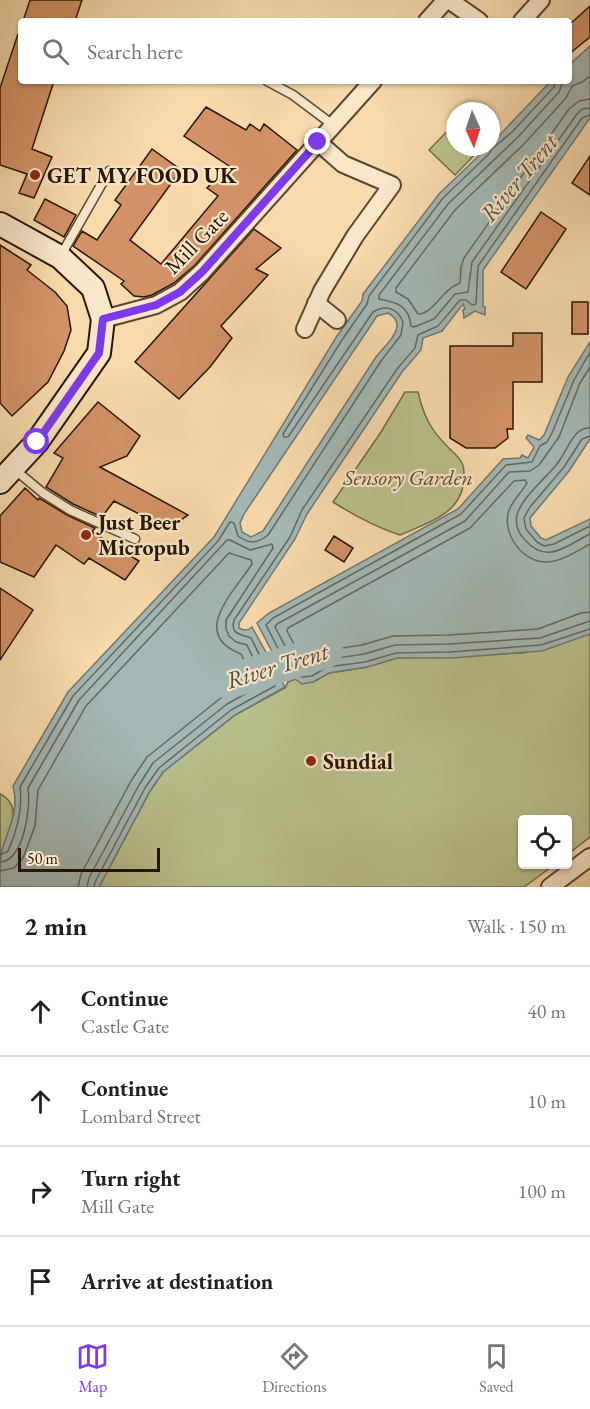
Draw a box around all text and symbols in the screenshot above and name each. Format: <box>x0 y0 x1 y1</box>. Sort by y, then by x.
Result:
search box <box>18 18 572 84</box>
icon: search <box>39 35 72 68</box>
text: Search here <box>87 37 182 66</box>
north arrow <box>446 102 500 156</box>
water label: River Trent <box>473 127 565 228</box>
route end <box>304 128 330 154</box>
place label: GET MY FOOD UK <box>47 161 237 190</box>
marker: GET MY FOOD UK <box>28 168 42 182</box>
street label: Mill Gate <box>158 202 235 280</box>
route start <box>23 428 49 454</box>
park label: Sensory Garden <box>342 463 473 492</box>
place label: Just Beer Micropub <box>96 508 190 562</box>
marker: Just Beer Micropub <box>79 528 93 542</box>
water label: River Trent <box>222 635 333 696</box>
place label: Sundial <box>323 747 393 776</box>
marker: Sundial <box>304 754 318 768</box>
map controls <box>518 815 572 869</box>
button: locate <box>518 815 572 869</box>
scale bar <box>18 845 160 872</box>
text: 50 m <box>27 848 58 869</box>
text: 2 min <box>24 909 87 943</box>
text: Walk · 150 m <box>467 913 566 939</box>
text: Continue <box>81 984 168 1013</box>
icon: ahead <box>24 995 57 1028</box>
text: 40 m <box>527 998 566 1024</box>
text: Castle Gate <box>81 1013 169 1039</box>
text: Continue <box>81 1074 168 1103</box>
icon: ahead <box>24 1085 57 1118</box>
text: 10 m <box>527 1088 566 1114</box>
text: Lombard Street <box>81 1103 201 1129</box>
text: Turn right <box>81 1164 180 1193</box>
icon: right <box>24 1175 57 1208</box>
text: 100 m <box>518 1178 566 1204</box>
text: Mill Gate <box>81 1193 154 1219</box>
icon: arrive <box>24 1265 57 1298</box>
text: Arrive at destination <box>81 1267 273 1296</box>
tab: Map <box>76 1340 109 1397</box>
tab: Directions <box>262 1340 327 1397</box>
tab: Saved <box>479 1340 514 1397</box>

